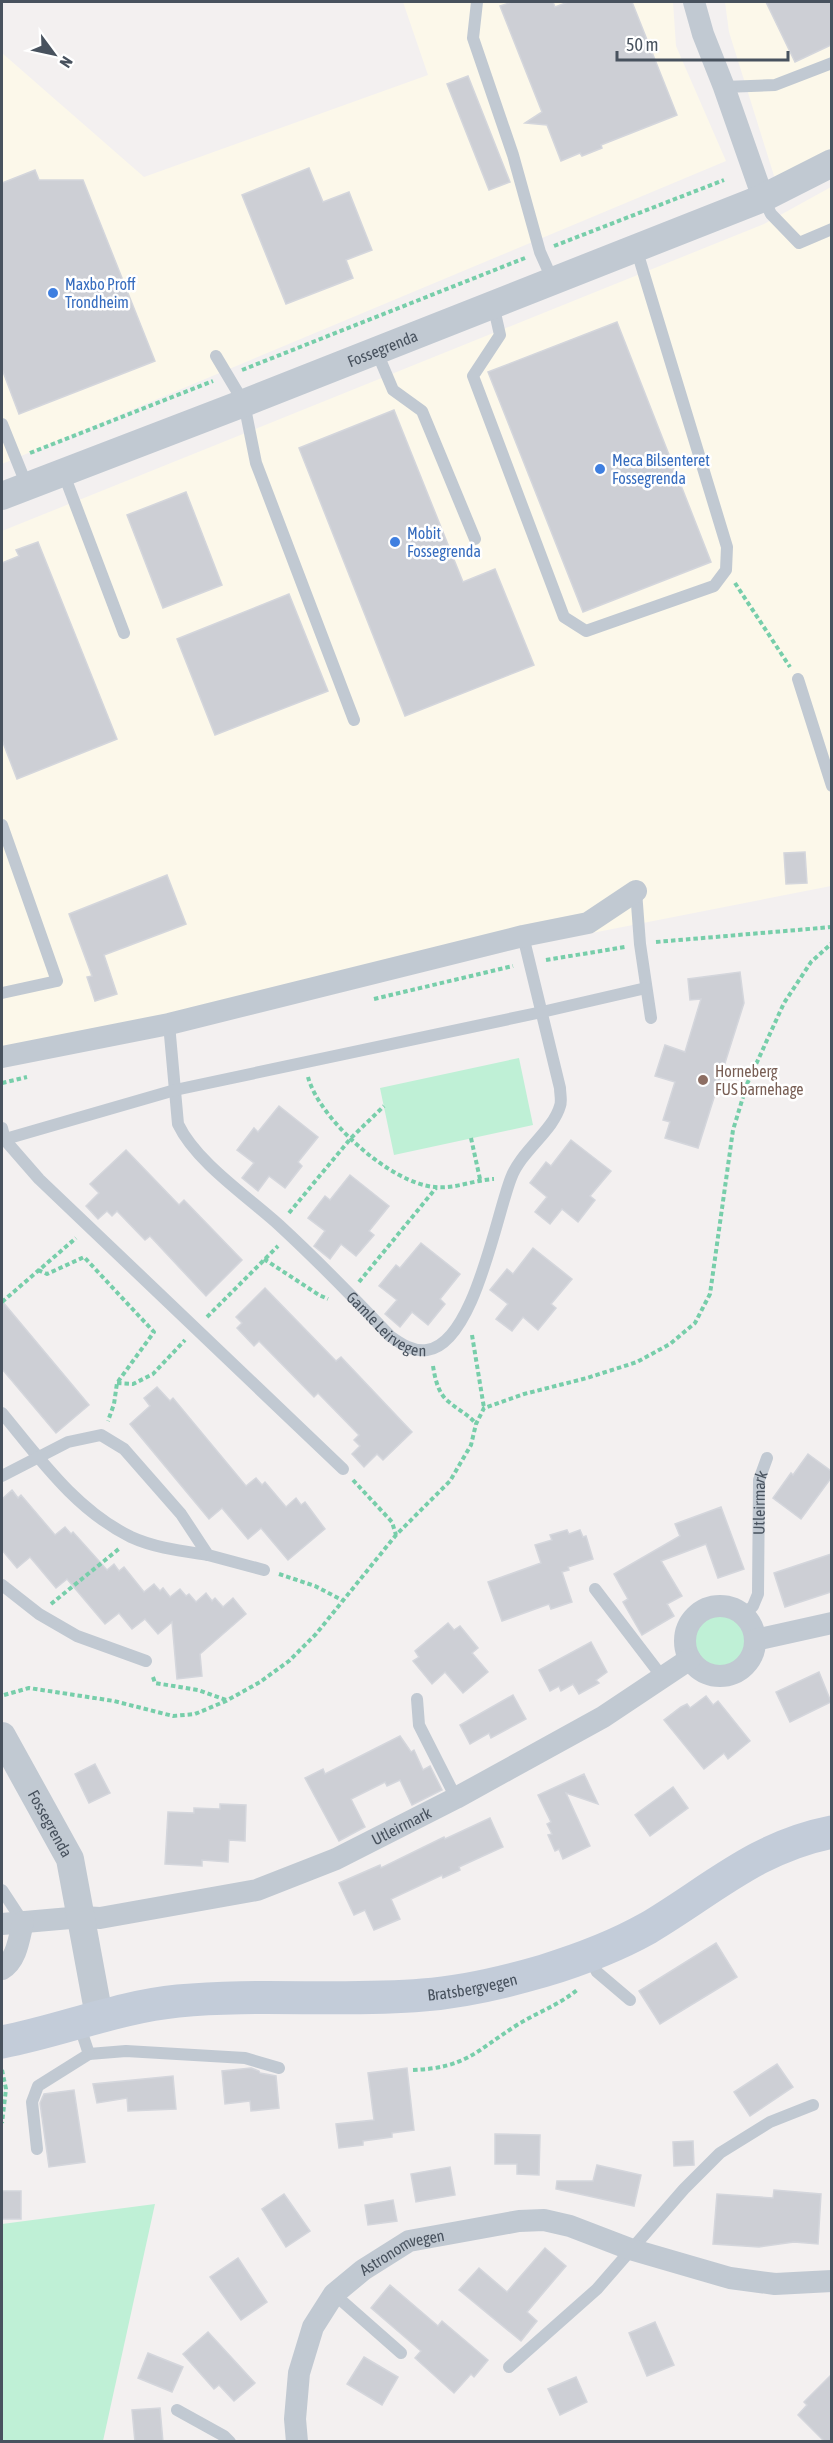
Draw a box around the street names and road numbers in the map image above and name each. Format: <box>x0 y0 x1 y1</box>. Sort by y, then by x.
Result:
street label: Fossegrenda <box>345 326 420 370</box>
street label: Gamle Leirvegen <box>343 1288 426 1359</box>
street label: Utleirmark <box>750 1468 771 1535</box>
street label: Fossegrenda <box>25 1787 76 1860</box>
street label: Utleirmark <box>368 1803 434 1848</box>
street label: Bratsbergvegen <box>426 1969 519 2004</box>
street label: Astronomvegen <box>356 2226 446 2279</box>

